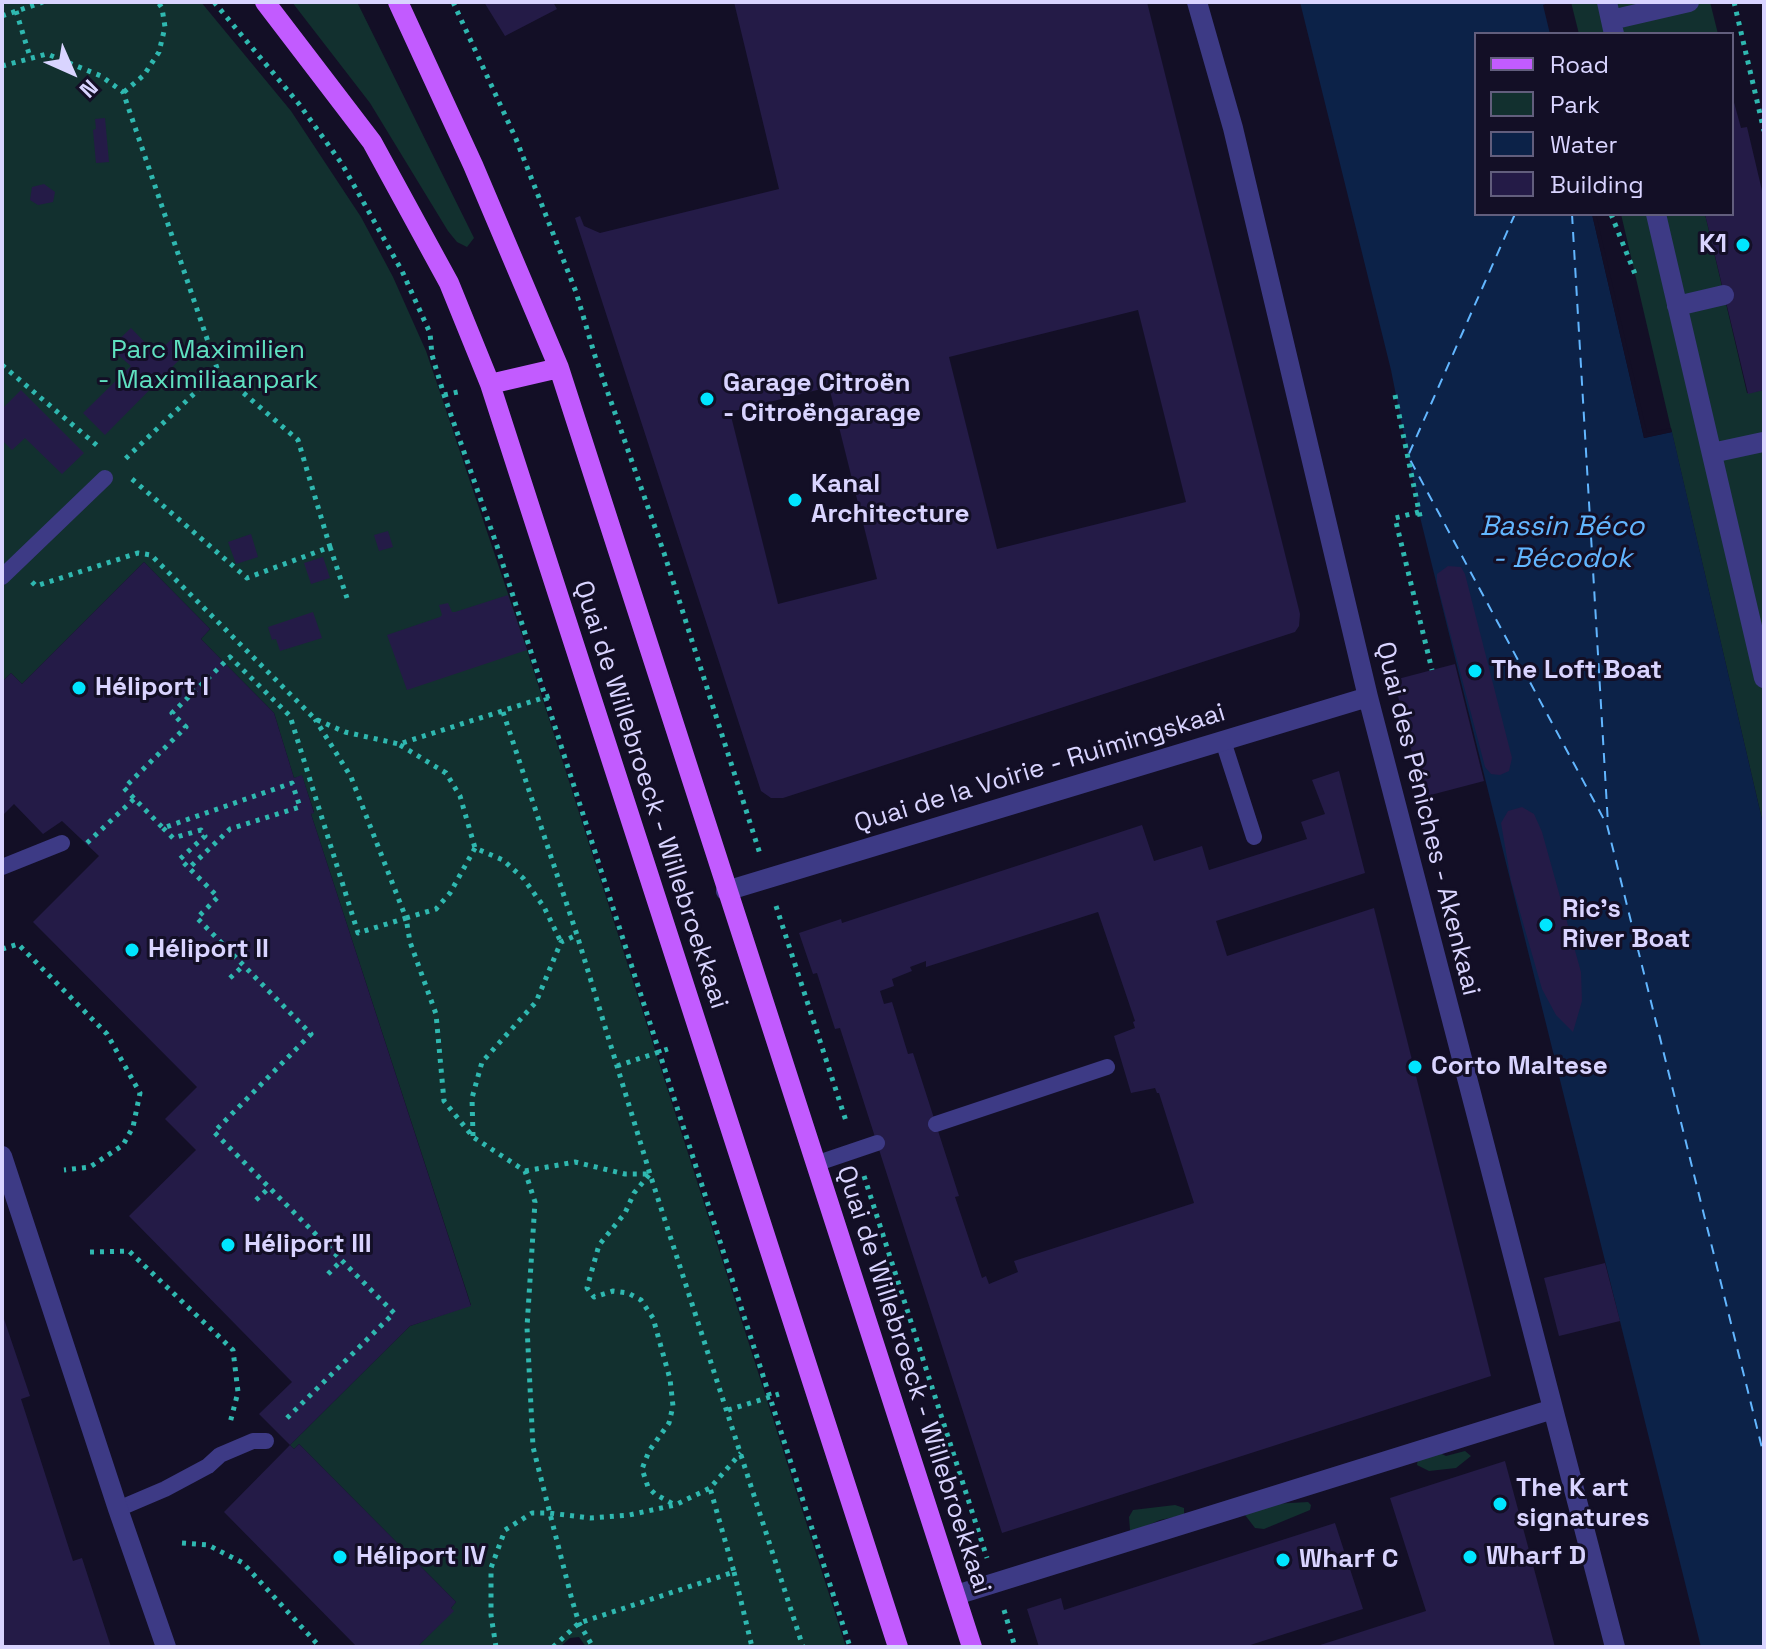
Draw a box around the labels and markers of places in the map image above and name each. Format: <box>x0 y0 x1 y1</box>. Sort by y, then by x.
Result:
place label: K1 <box>1699 229 1727 261</box>
marker: K1 <box>1734 236 1752 254</box>
place label: Garage Citroën - Citroëngarage <box>723 368 921 430</box>
marker: Garage Citroën - Citroëngarage <box>698 390 716 408</box>
place label: Kanal Architecture <box>811 469 969 530</box>
marker: Kanal Architecture <box>786 491 804 509</box>
place label: The Loft Boat <box>1491 655 1662 687</box>
marker: The Loft Boat <box>1466 662 1484 680</box>
place label: Héliport I <box>95 672 209 704</box>
marker: Héliport I <box>70 679 88 697</box>
place label: Ric's River Boat <box>1562 894 1690 956</box>
marker: Ric's River Boat <box>1537 916 1555 934</box>
place label: Héliport II <box>148 934 269 966</box>
marker: Héliport II <box>123 941 141 959</box>
place label: Corto Maltese <box>1431 1051 1608 1083</box>
marker: Corto Maltese <box>1406 1058 1424 1076</box>
place label: Héliport III <box>244 1229 372 1261</box>
marker: Héliport III <box>219 1236 237 1254</box>
place label: The K art signatures <box>1516 1473 1650 1534</box>
marker: The K art signatures <box>1491 1495 1509 1513</box>
place label: Héliport IV <box>356 1541 486 1573</box>
place label: Wharf D <box>1486 1541 1586 1573</box>
place label: Wharf C <box>1299 1544 1398 1576</box>
marker: Héliport IV <box>331 1548 349 1566</box>
marker: Wharf D <box>1461 1548 1479 1566</box>
marker: Wharf C <box>1274 1551 1292 1569</box>

